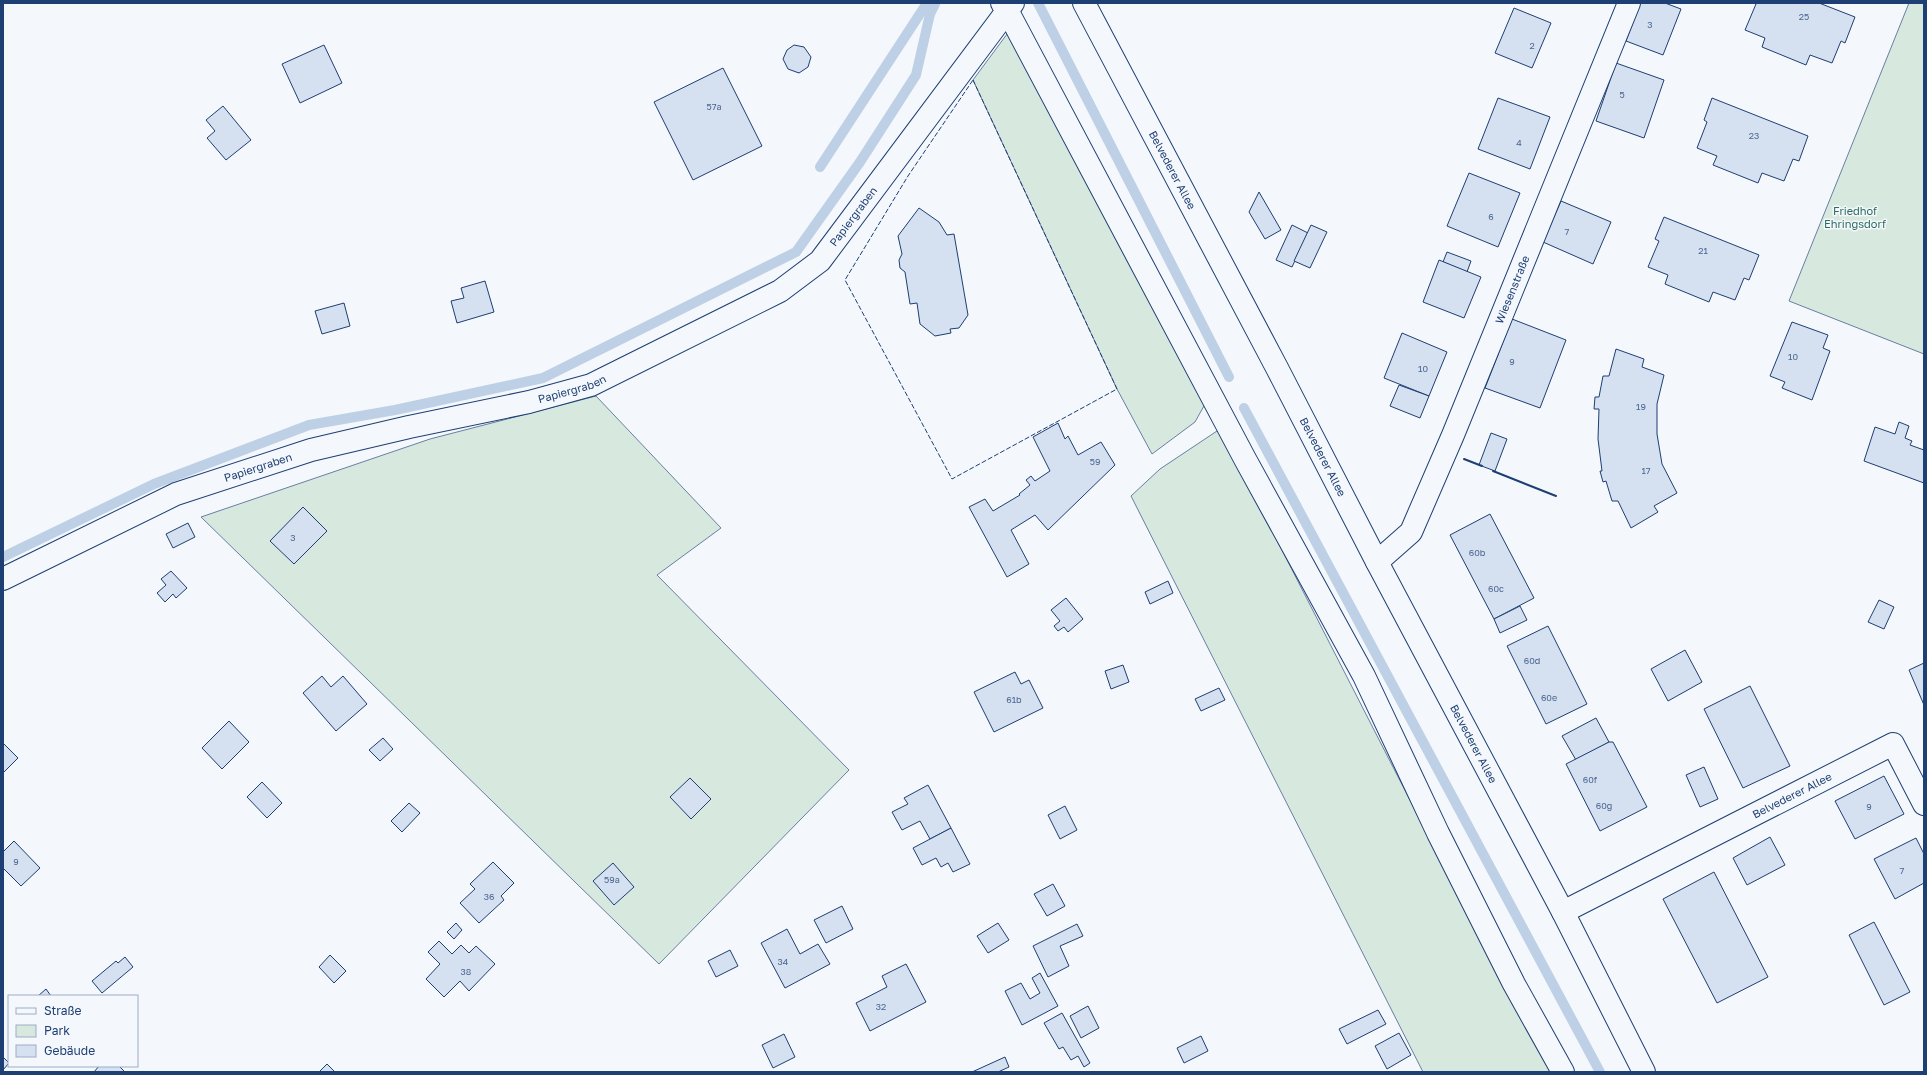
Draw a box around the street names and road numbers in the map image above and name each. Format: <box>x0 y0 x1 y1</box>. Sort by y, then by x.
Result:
street label: Belvederer Allee <box>1147 128 1199 211</box>
street label: Papiergraben <box>827 184 879 248</box>
street label: Wiesenstraße <box>1492 254 1531 325</box>
street label: Papiergraben <box>536 372 608 405</box>
street label: Belvederer Allee <box>1298 415 1349 498</box>
street label: Papiergraben <box>222 450 293 484</box>
street label: Belvederer Allee <box>1448 702 1500 785</box>
street label: Belvederer Allee <box>1750 769 1834 821</box>

